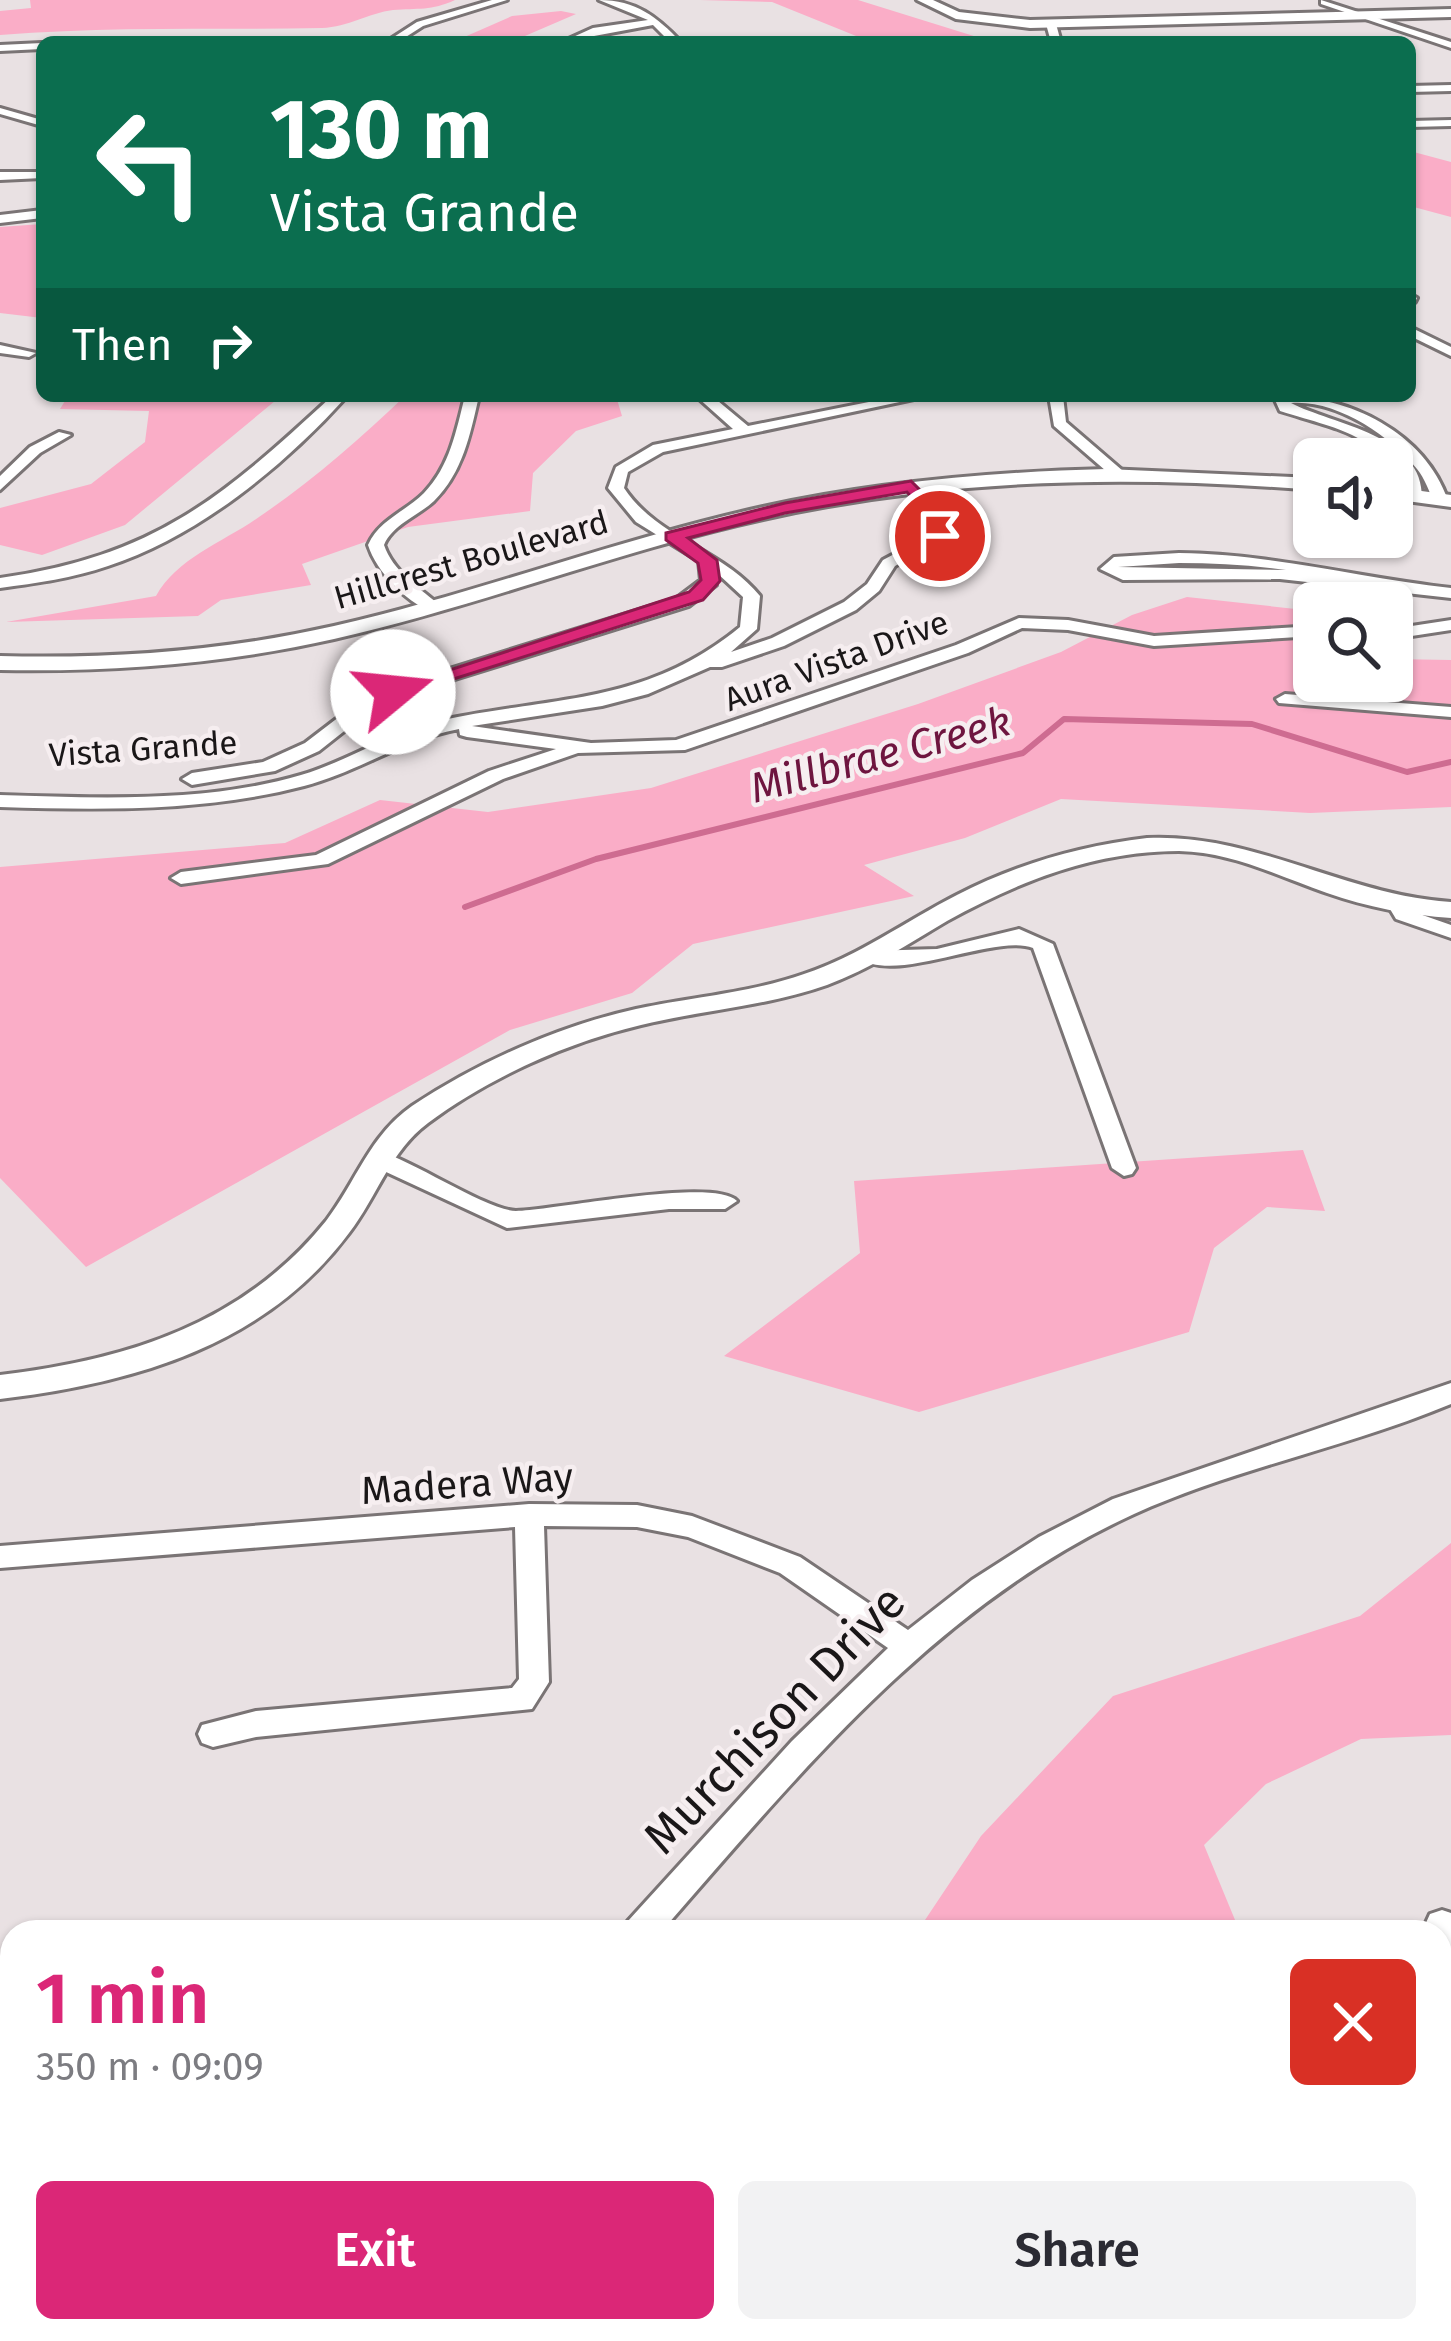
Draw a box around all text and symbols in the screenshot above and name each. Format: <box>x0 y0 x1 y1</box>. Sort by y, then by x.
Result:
text: 130 m <box>270 79 493 180</box>
icon: left <box>72 84 228 240</box>
text: Vista Grande <box>270 181 579 245</box>
icon: right <box>197 312 263 378</box>
text: Then <box>72 318 173 372</box>
map controls <box>1293 438 1413 702</box>
button: sound <box>1293 438 1413 558</box>
pin <box>889 485 991 587</box>
street label: Hillcrest Boulevard <box>329 502 613 618</box>
icon: arrive <box>907 503 973 569</box>
button: search <box>1293 582 1413 702</box>
street label: Aura Vista Drive <box>719 602 954 720</box>
position arrow <box>330 629 456 755</box>
water label: Millbrae Creek <box>745 696 1016 814</box>
street label: Vista Grande <box>47 722 239 776</box>
street label: Madera Way <box>360 1454 575 1514</box>
street label: Murchison Drive <box>632 1573 917 1866</box>
text: 1 min <box>36 1956 209 2042</box>
button: close <box>1290 1959 1416 2085</box>
text: 350 m · 09:09 <box>36 2044 264 2090</box>
button: Exit <box>36 2181 714 2319</box>
button: Share <box>738 2181 1416 2319</box>

